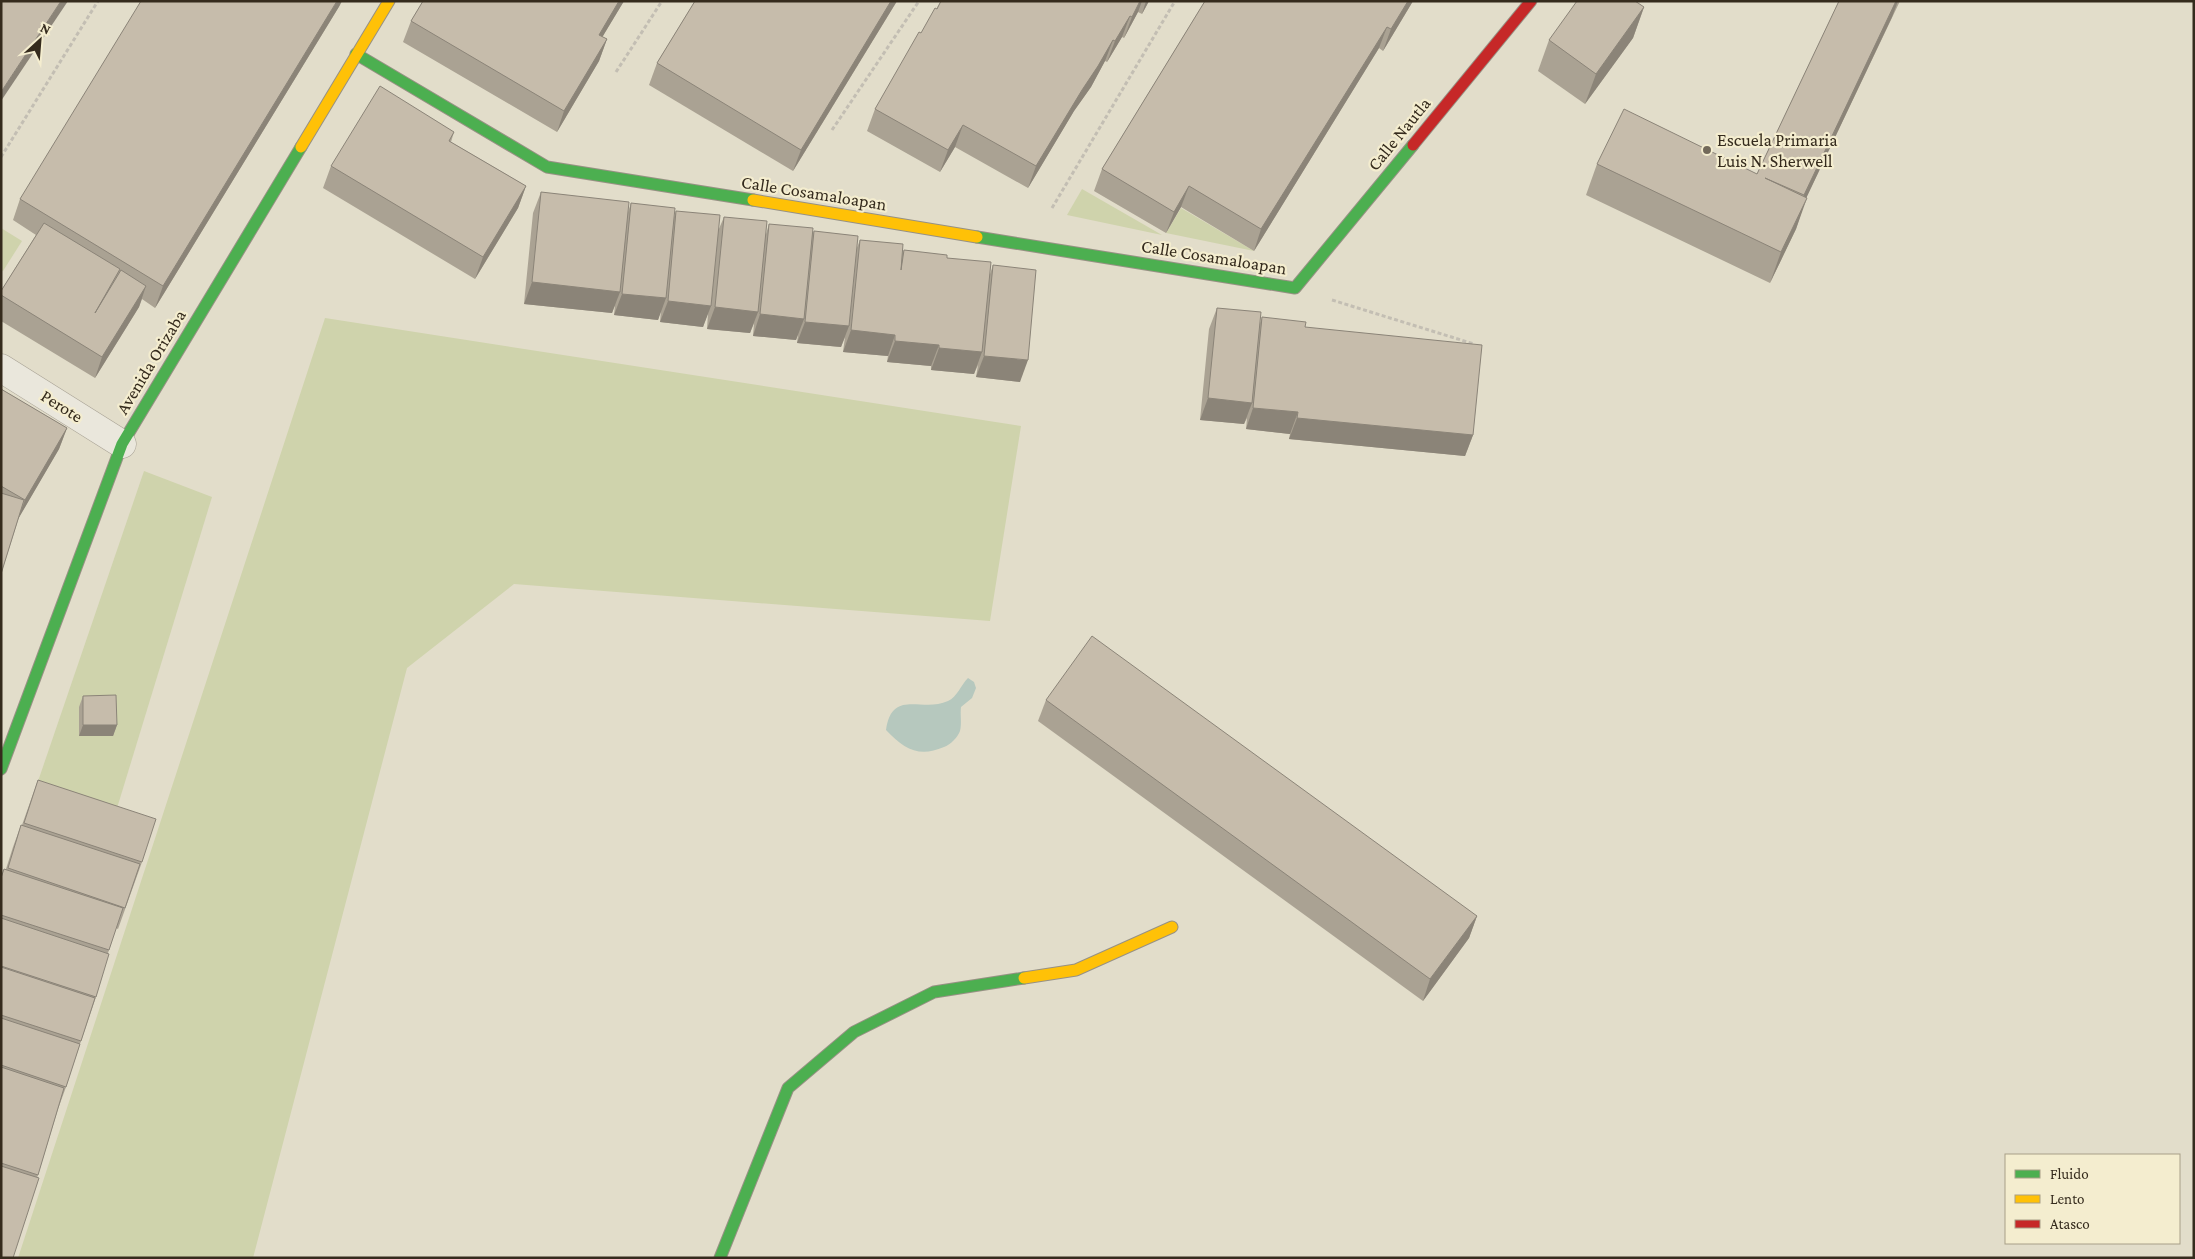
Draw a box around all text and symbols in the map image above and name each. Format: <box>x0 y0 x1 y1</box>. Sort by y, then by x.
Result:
north arrow <box>15 15 65 65</box>
text: N <box>38 19 54 38</box>
street label: Calle Nautla <box>1363 93 1435 175</box>
place label: Escuela Primaria Luis N. Sherwell <box>1717 130 1838 171</box>
marker: Escuela Primaria Luis N. Sherwell <box>1701 144 1713 156</box>
street label: Calle Cosamaloapan <box>740 172 888 214</box>
street label: Calle Cosamaloapan <box>1140 236 1288 278</box>
street label: Avenida Orizaba <box>112 306 190 418</box>
street label: Perote <box>38 386 87 427</box>
legend <box>2005 1154 2180 1244</box>
text: Fluido <box>2050 1166 2089 1182</box>
text: Lento <box>2050 1191 2084 1207</box>
text: Atasco <box>2050 1216 2090 1232</box>

